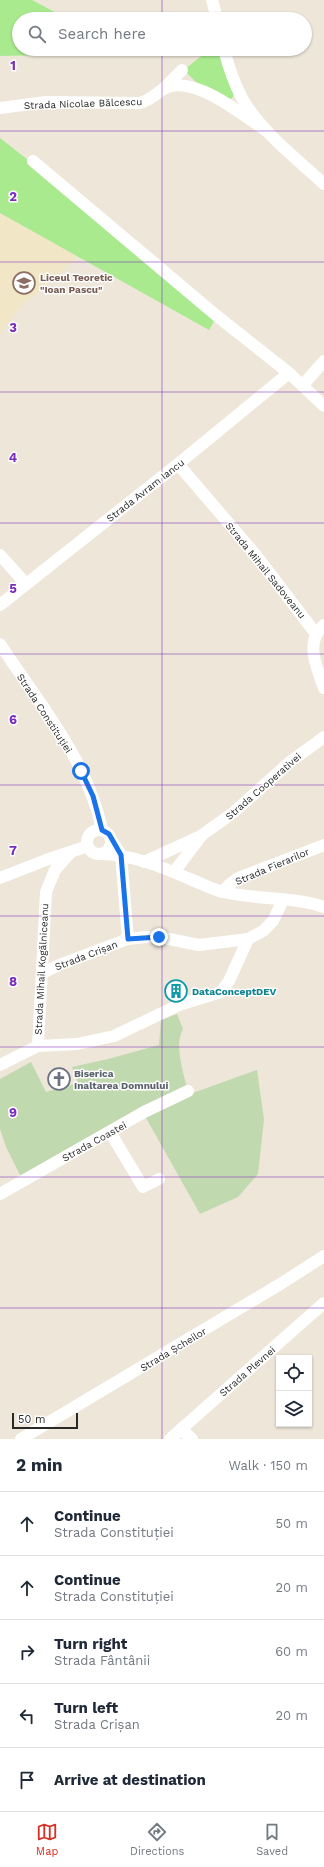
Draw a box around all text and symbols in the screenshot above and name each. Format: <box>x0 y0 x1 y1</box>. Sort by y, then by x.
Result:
search box <box>12 12 312 56</box>
icon: search <box>26 23 48 45</box>
text: Search here <box>58 25 146 43</box>
text: 1 <box>10 58 16 73</box>
street label: Strada Nicolae Bălcescu <box>24 96 142 111</box>
text: 2 <box>9 189 17 204</box>
school or university icon: Liceul Teoretic "Ioan Pascu" <box>11 270 37 296</box>
place label: Liceul Teoretic "Ioan Pascu" <box>40 272 113 295</box>
text: 3 <box>9 320 17 335</box>
text: 4 <box>9 450 18 465</box>
street label: Strada Avram Iancu <box>104 457 186 524</box>
street label: Strada Mihail Sadoveanu <box>223 520 308 621</box>
text: 5 <box>9 581 17 596</box>
street label: Strada Constituției <box>15 672 74 755</box>
text: 6 <box>9 712 17 727</box>
street label: Strada Cooperativei <box>223 751 303 822</box>
route start <box>72 762 90 780</box>
text: 7 <box>9 843 17 858</box>
street label: Strada Fierarilor <box>234 846 311 887</box>
street label: Strada Mihail Kogălniceanu <box>33 903 50 1035</box>
route end <box>150 928 168 946</box>
street label: Strada Crișan <box>53 939 119 972</box>
text: 8 <box>9 974 17 989</box>
building icon: DataConceptDEV <box>163 978 189 1004</box>
place label: DataConceptDEV <box>192 986 277 997</box>
church icon: Biserica Inaltarea Domnului <box>46 1066 72 1092</box>
place label: Biserica Inaltarea Domnului <box>74 1068 169 1091</box>
text: 9 <box>9 1105 17 1120</box>
street label: Strada Coastei <box>60 1119 128 1164</box>
street label: Strada Șcheilor <box>138 1325 208 1373</box>
street label: Strada Plevnei <box>217 1344 277 1398</box>
map controls <box>276 1355 312 1427</box>
button: locate <box>276 1355 312 1391</box>
button: layers <box>276 1391 312 1427</box>
scale bar <box>12 1411 78 1430</box>
text: 50 m <box>18 1413 45 1426</box>
text: 2 min <box>16 1455 62 1475</box>
text: Walk · 150 m <box>229 1458 308 1473</box>
text: Continue <box>54 1507 121 1525</box>
icon: ahead <box>16 1513 38 1535</box>
text: 50 m <box>276 1516 308 1531</box>
text: Strada Constituției <box>54 1525 174 1540</box>
text: Continue <box>54 1571 121 1589</box>
icon: ahead <box>16 1577 38 1599</box>
text: 20 m <box>276 1580 308 1595</box>
text: Strada Constituției <box>54 1589 174 1604</box>
text: Turn right <box>54 1635 127 1653</box>
icon: right <box>16 1641 38 1663</box>
text: 60 m <box>275 1644 308 1659</box>
text: Strada Fântânii <box>54 1653 150 1668</box>
text: Turn left <box>54 1699 118 1717</box>
icon: left <box>16 1705 38 1727</box>
text: 20 m <box>276 1708 308 1723</box>
text: Strada Crișan <box>54 1717 140 1732</box>
icon: arrive <box>16 1769 38 1791</box>
text: Arrive at destination <box>54 1771 206 1789</box>
tab: Map <box>36 1821 58 1858</box>
tab: Directions <box>130 1821 184 1858</box>
tab: Saved <box>256 1821 288 1858</box>

